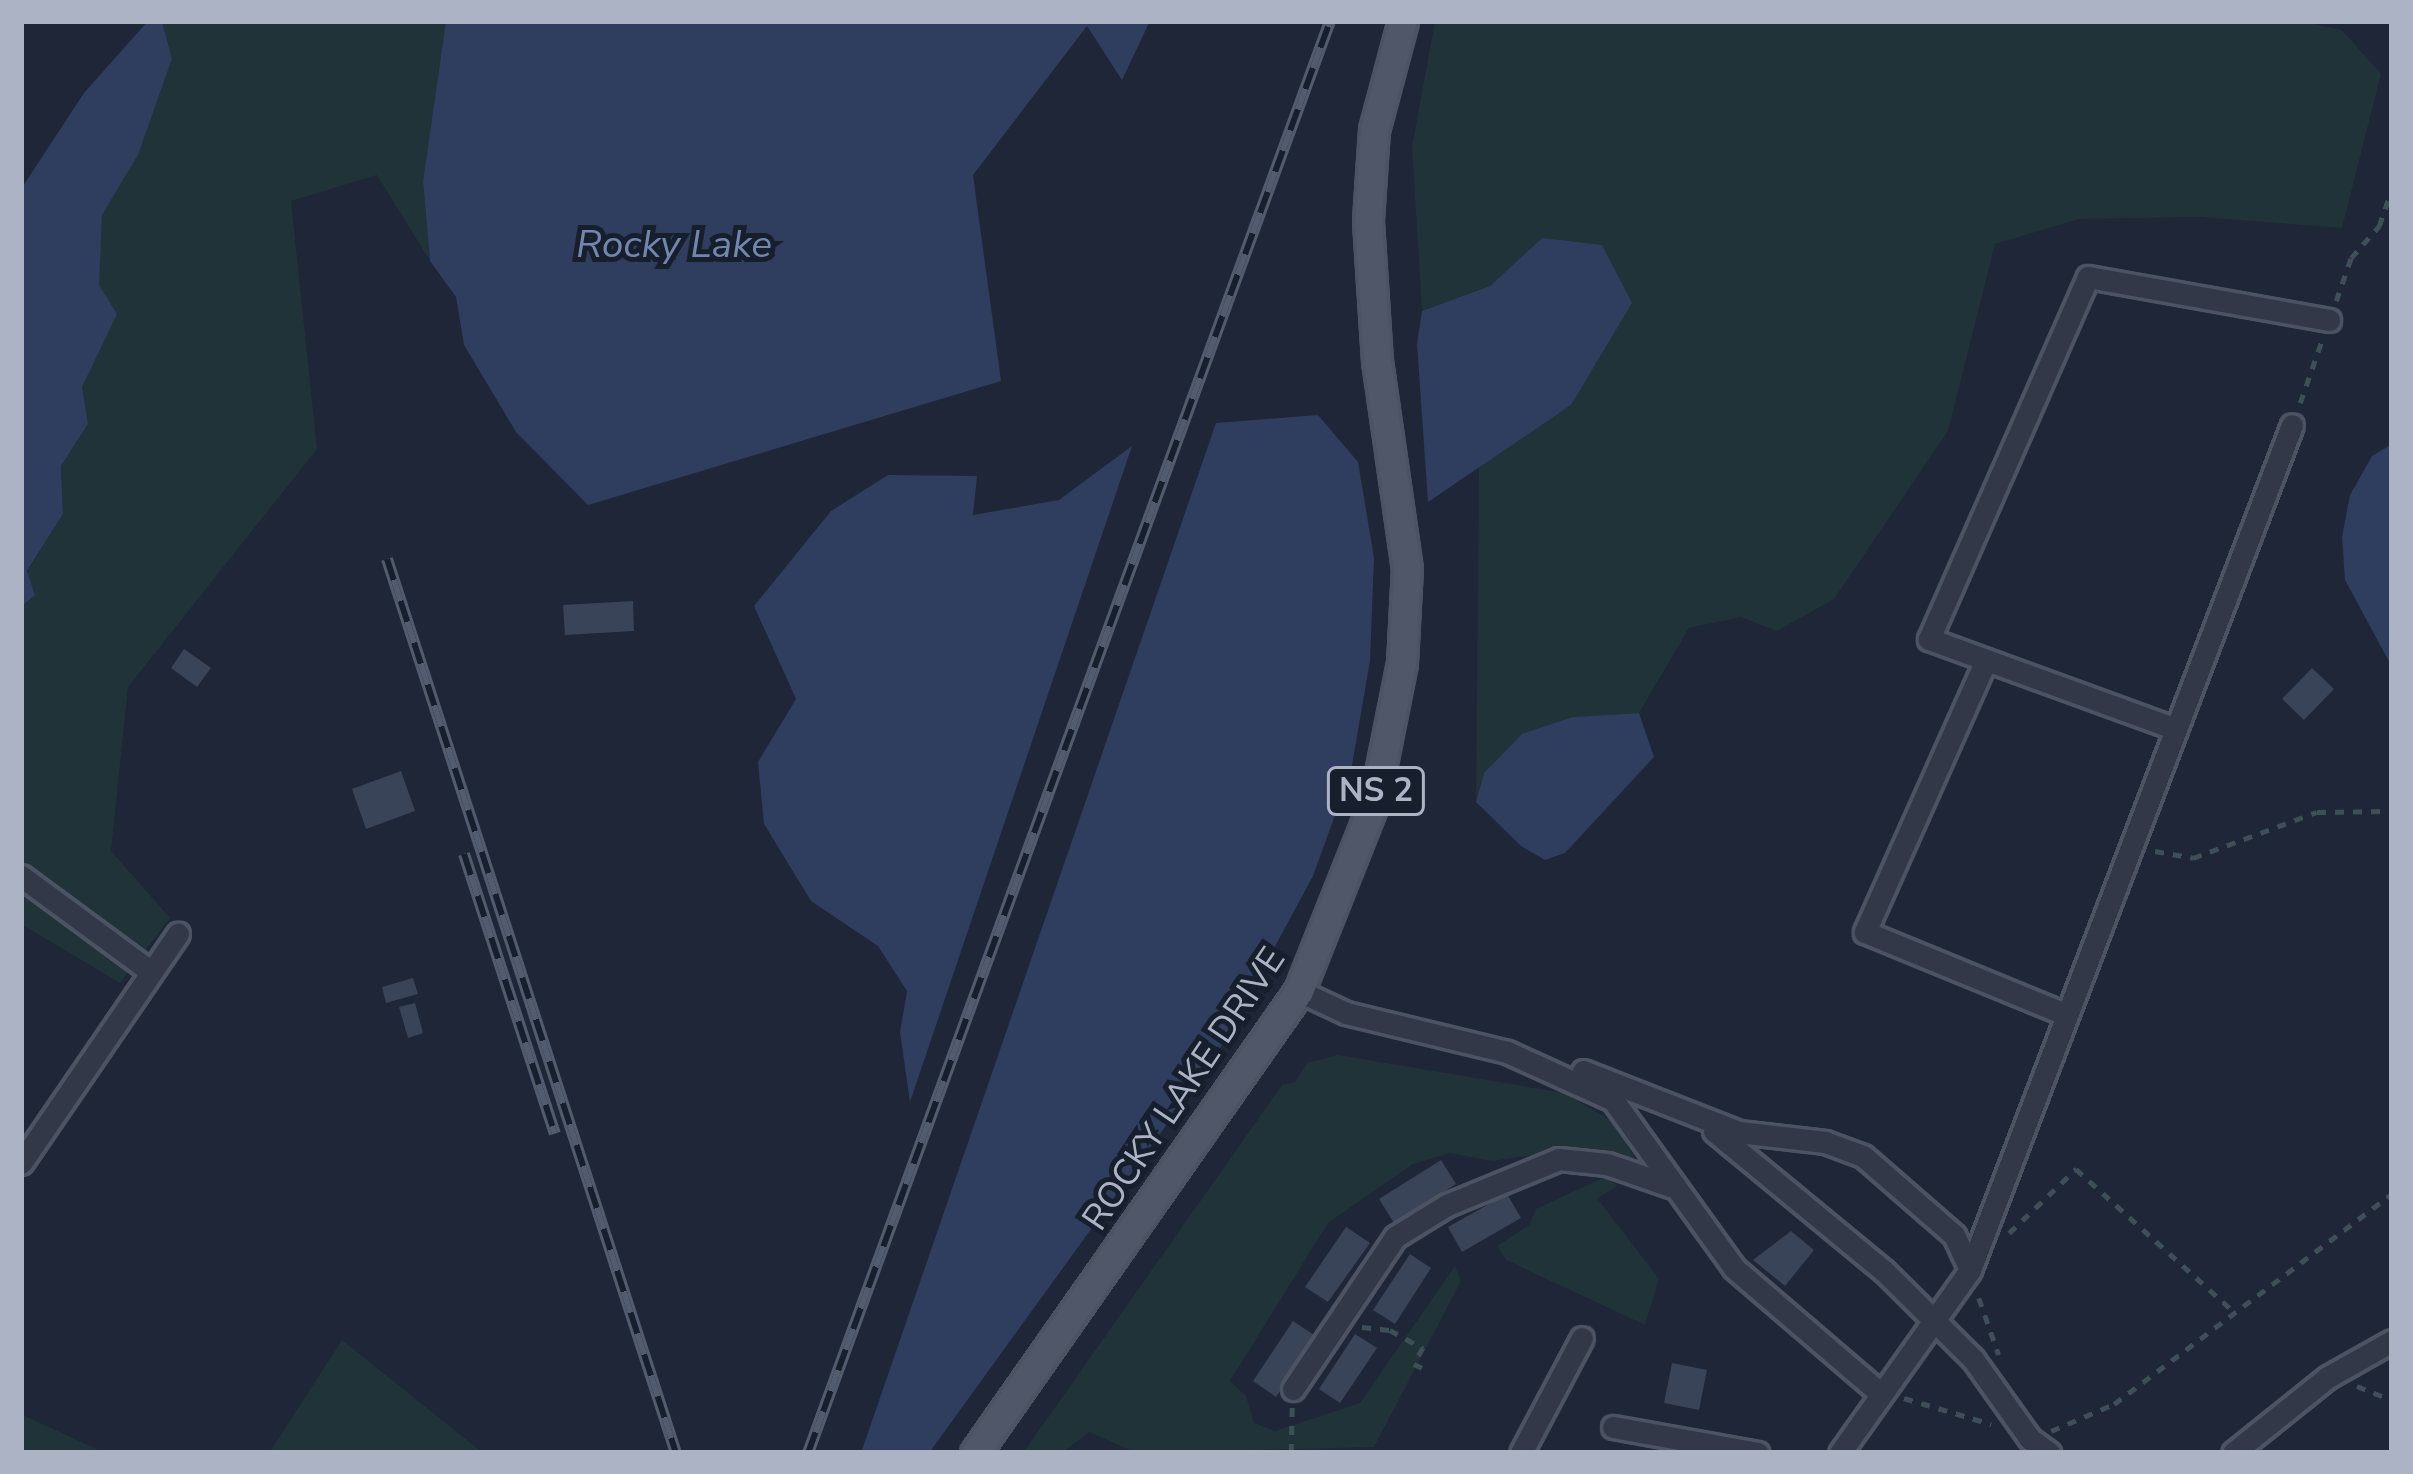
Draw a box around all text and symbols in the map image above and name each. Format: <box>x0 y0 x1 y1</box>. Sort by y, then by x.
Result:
water label: Rocky Lake <box>576 222 772 268</box>
road number: NS 2 <box>1325 764 1427 818</box>
street label: ROCKY LAKE DRIVE <box>1073 940 1295 1238</box>

